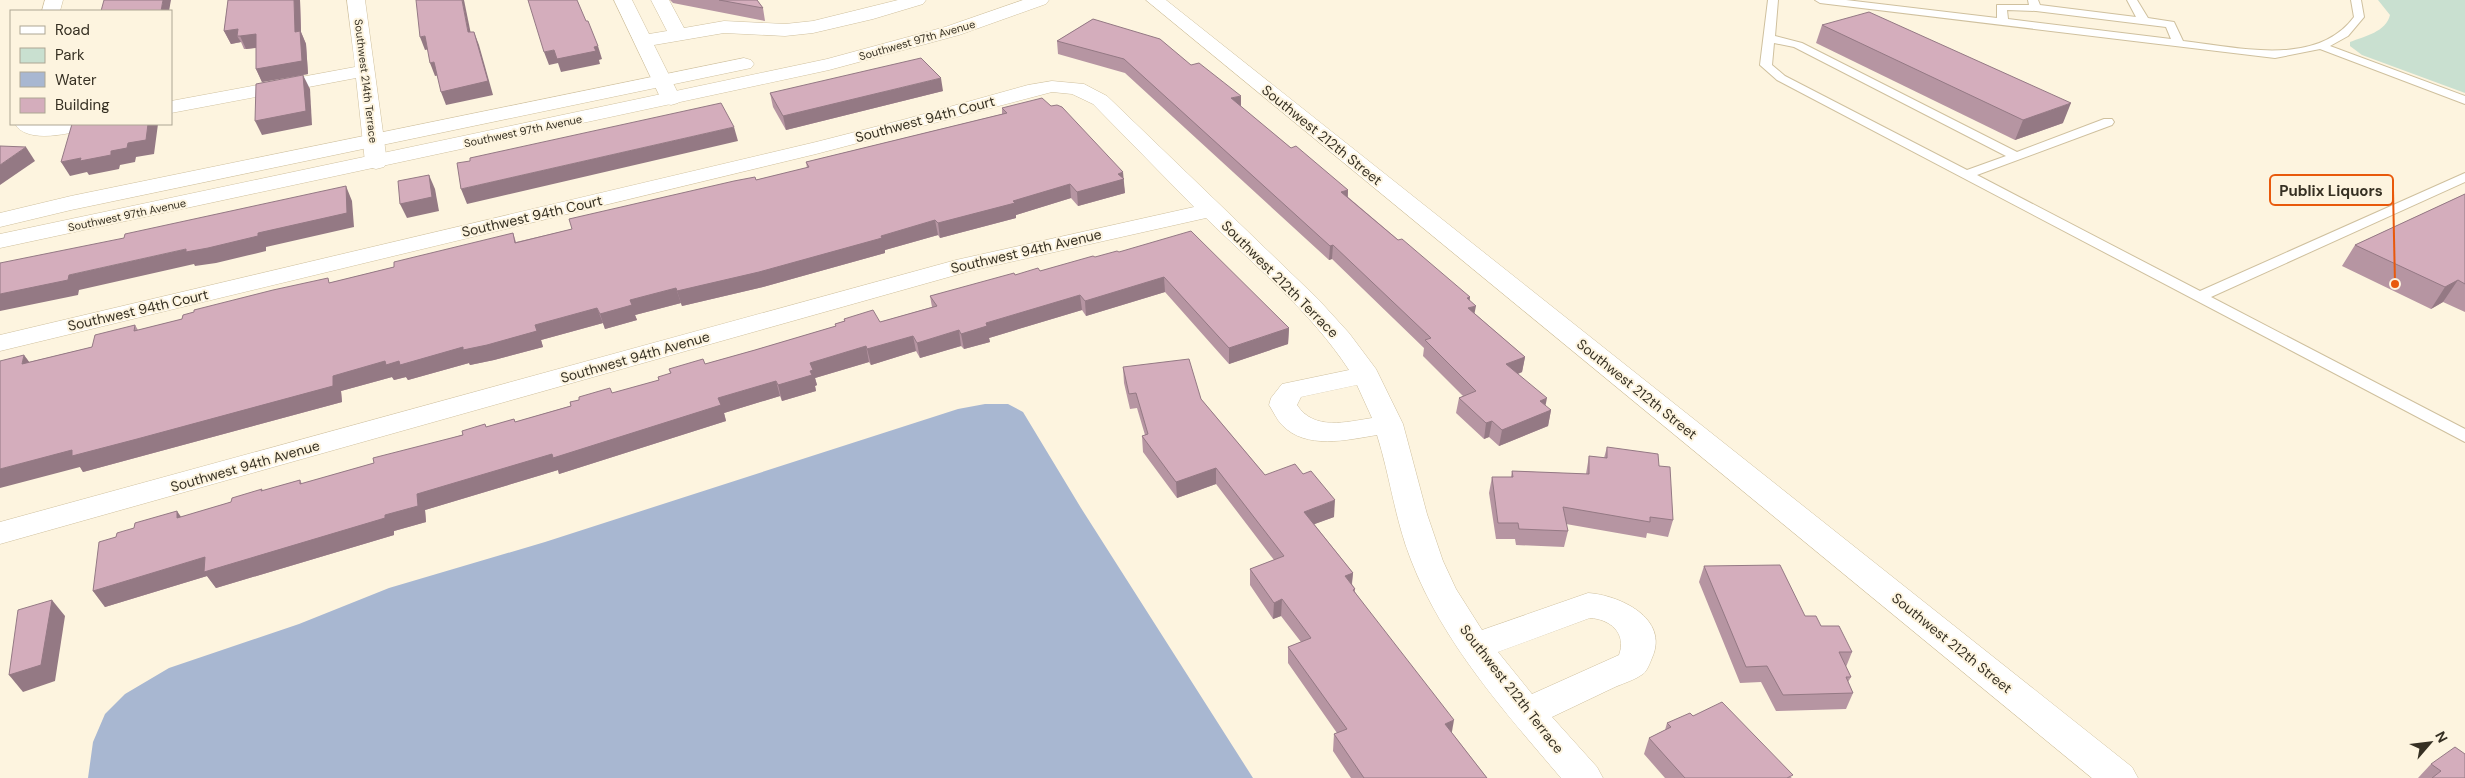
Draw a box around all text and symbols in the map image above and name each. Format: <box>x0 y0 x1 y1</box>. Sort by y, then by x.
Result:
legend <box>10 10 172 125</box>
street label: Southwest 97th Avenue <box>857 17 977 63</box>
street label: Southwest 214th Terrace <box>351 18 381 144</box>
text: Road <box>55 20 90 40</box>
text: Park <box>55 45 85 65</box>
text: Water <box>55 70 97 90</box>
street label: Southwest 212th Street <box>1258 81 1386 189</box>
street label: Southwest 94th Court <box>853 92 997 146</box>
text: Building <box>55 95 110 115</box>
street label: Southwest 97th Avenue <box>463 112 583 150</box>
callout: Publix Liquors <box>2270 175 2393 205</box>
text: Publix Liquors <box>2279 181 2383 201</box>
street label: Southwest 94th Court <box>460 191 604 241</box>
street label: Southwest 97th Avenue <box>67 196 187 234</box>
street label: Southwest 212th Terrace <box>1218 217 1342 341</box>
street label: Southwest 94th Avenue <box>949 225 1103 277</box>
street label: Southwest 94th Court <box>66 285 210 335</box>
street label: Southwest 94th Avenue <box>558 327 712 387</box>
street label: Southwest 212th Street <box>1573 335 1701 443</box>
street label: Southwest 94th Avenue <box>168 436 322 496</box>
street label: Southwest 212th Street <box>1888 589 2016 697</box>
street label: Southwest 212th Terrace <box>1456 621 1568 757</box>
north arrow <box>2405 718 2455 768</box>
text: N <box>2431 728 2452 746</box>

